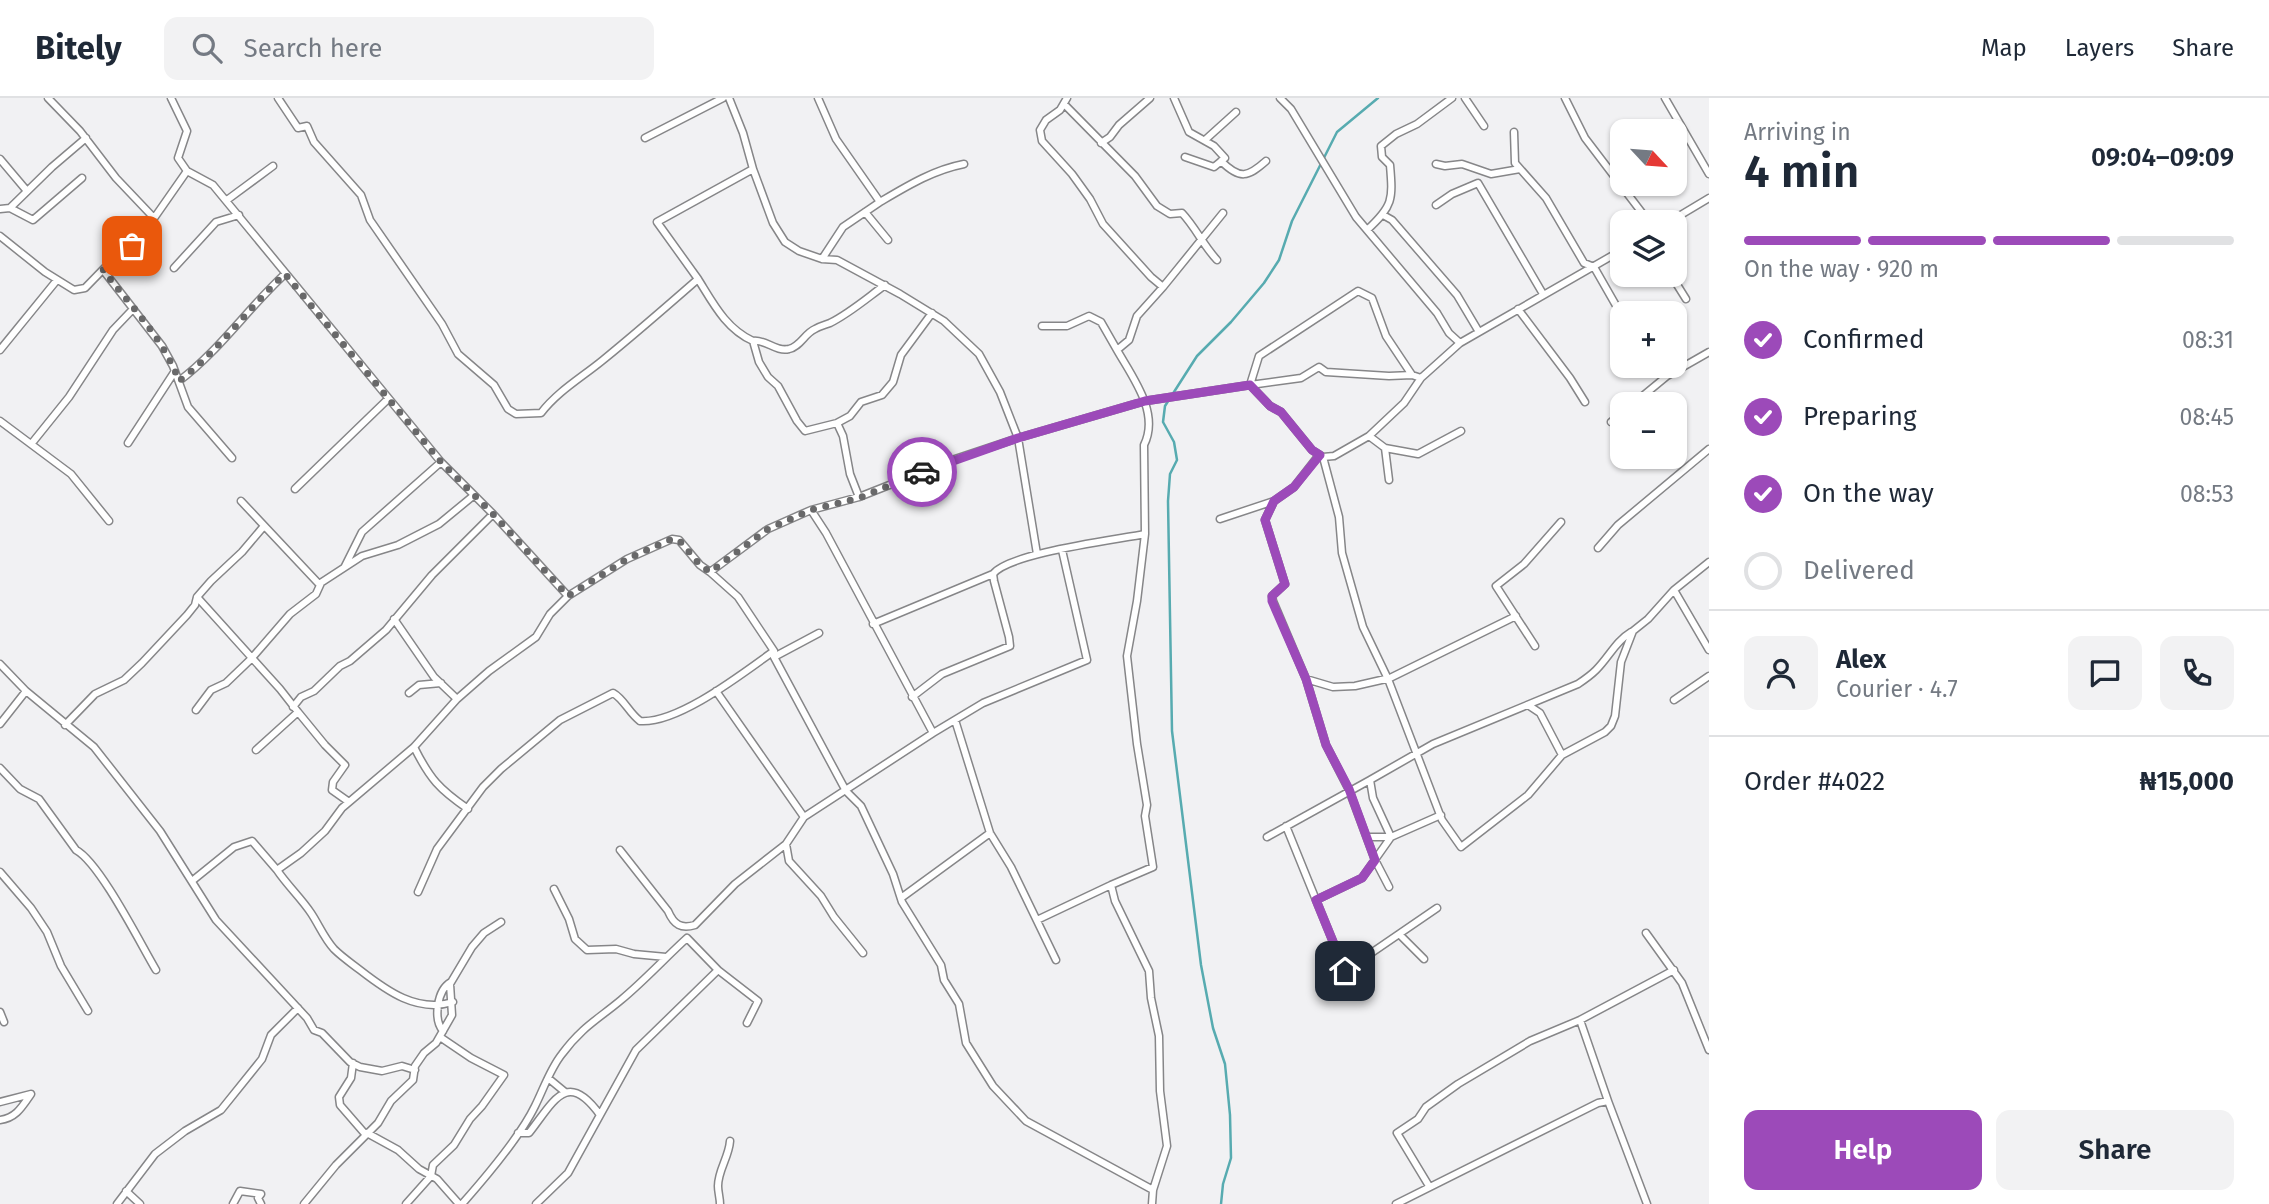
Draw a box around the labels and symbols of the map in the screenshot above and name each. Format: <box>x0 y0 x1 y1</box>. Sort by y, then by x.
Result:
north arrow <box>1610 119 1687 196</box>
pin <box>102 216 162 276</box>
courier <box>887 437 957 507</box>
pin <box>1315 941 1375 1001</box>

